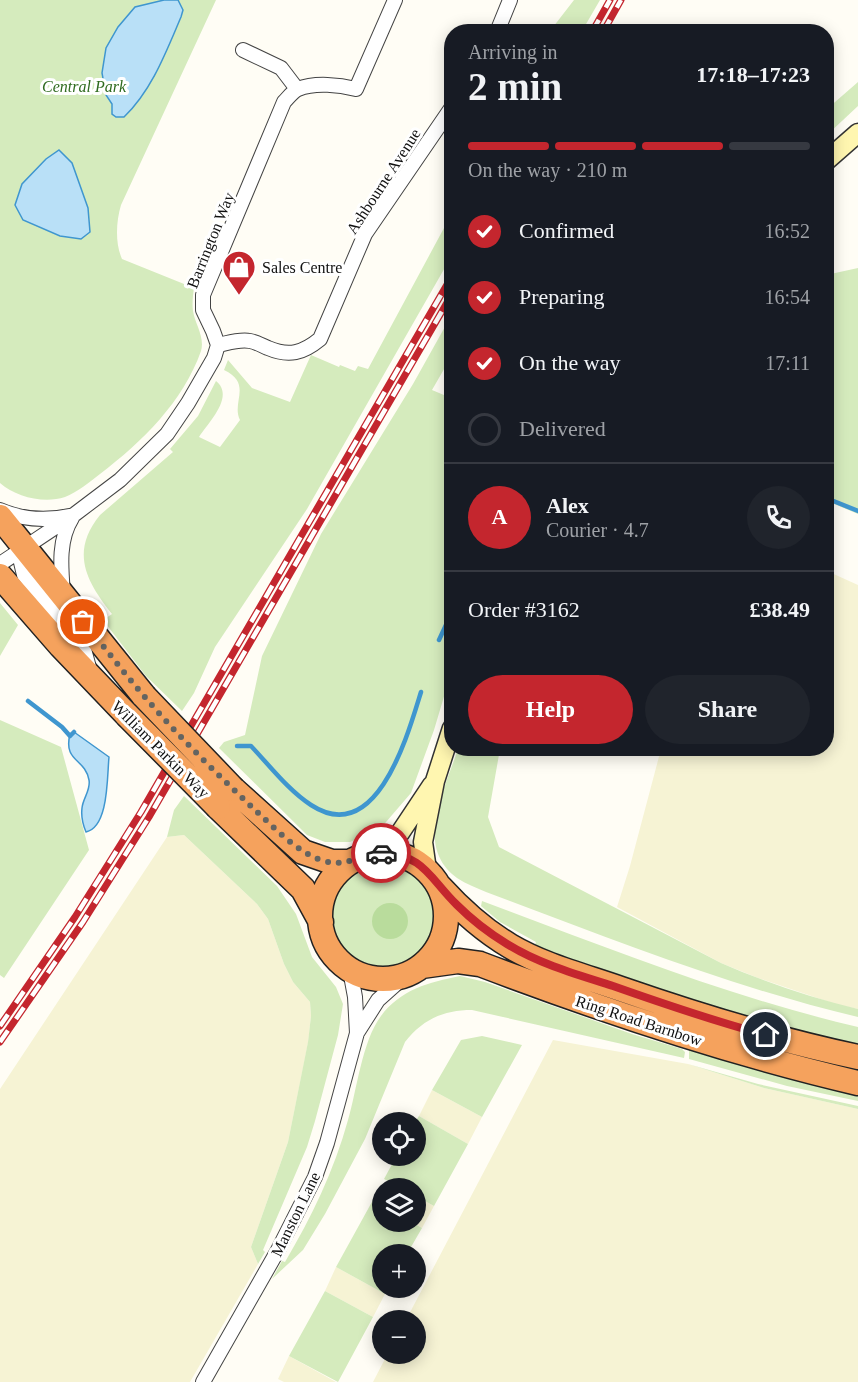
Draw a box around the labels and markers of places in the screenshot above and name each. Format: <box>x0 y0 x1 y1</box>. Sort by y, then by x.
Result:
shop icon: Sales Centre <box>221 249 257 296</box>
place label: Sales Centre <box>262 259 342 276</box>
pin <box>57 596 108 647</box>
pin <box>740 1009 791 1060</box>

